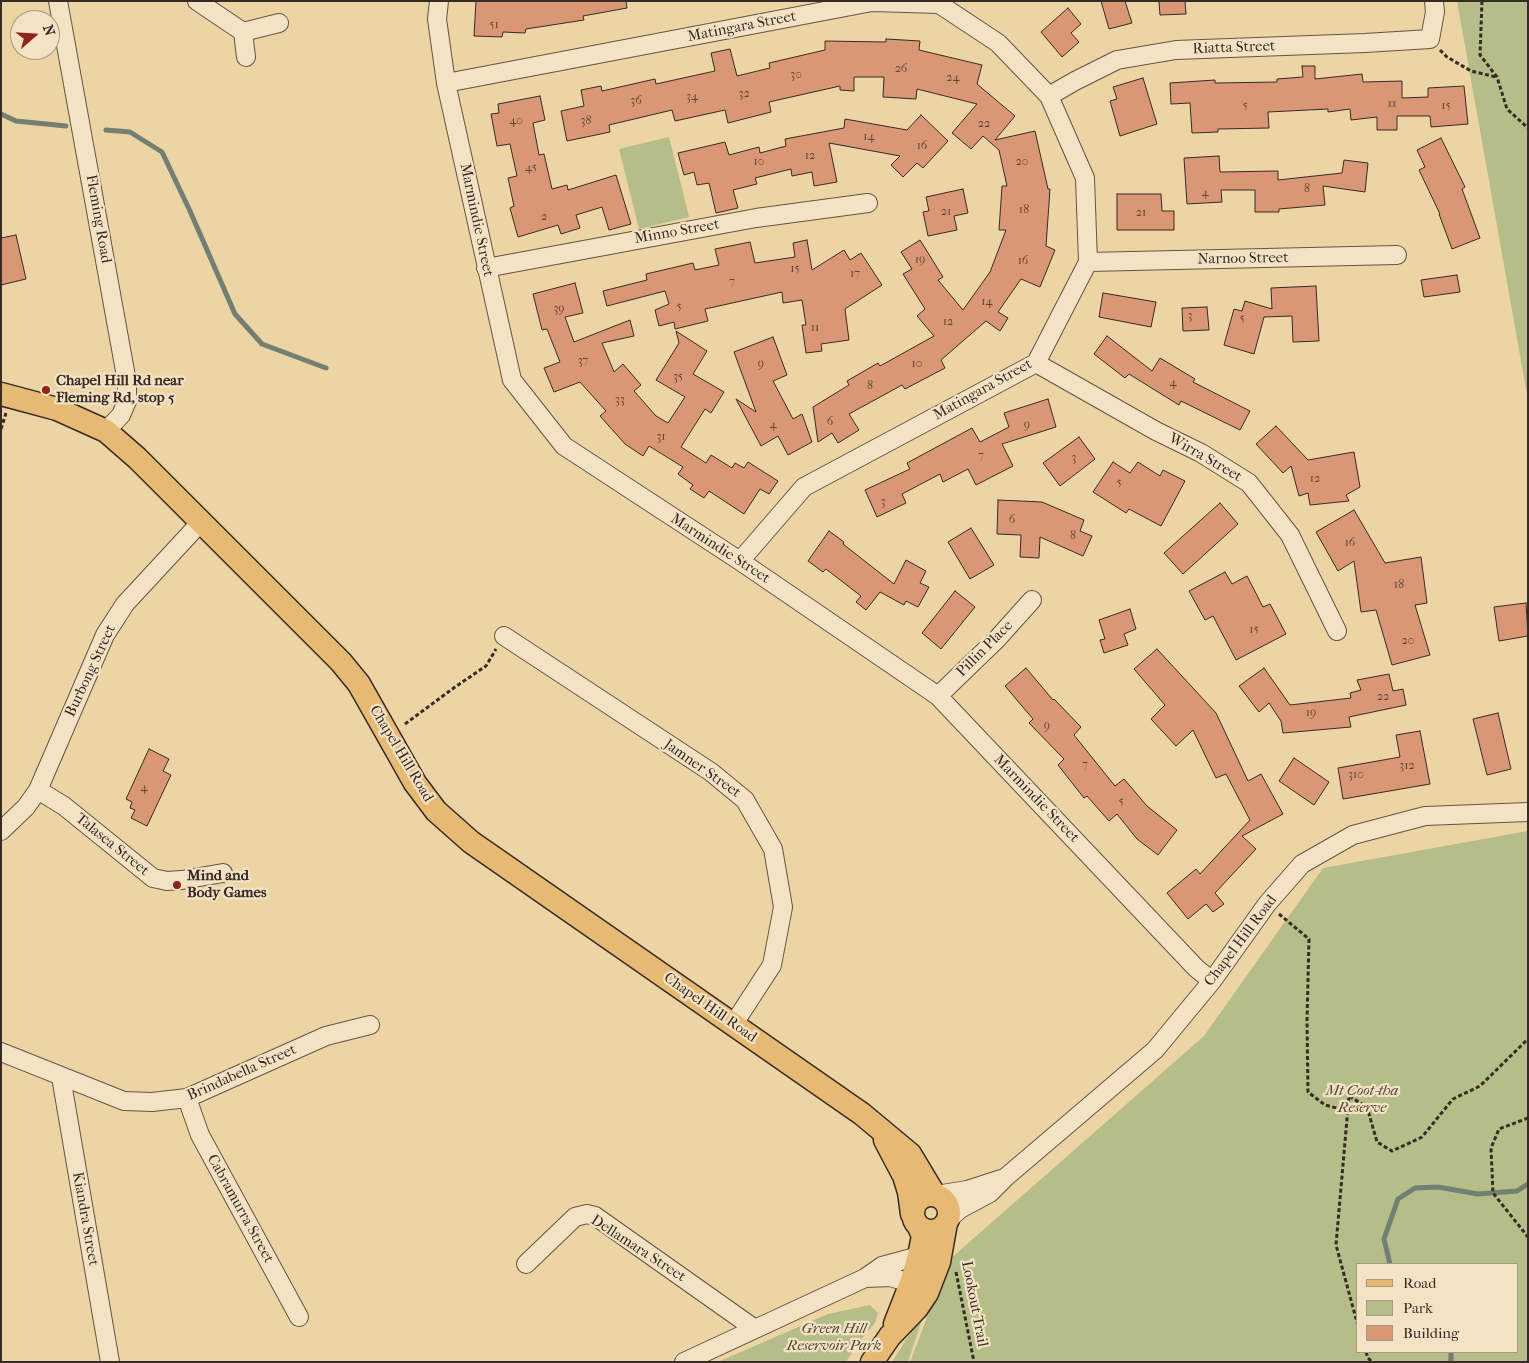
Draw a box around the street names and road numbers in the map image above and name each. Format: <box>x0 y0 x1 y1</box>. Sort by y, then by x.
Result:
street label: Matingara Street <box>686 8 798 46</box>
street label: Riatta Street <box>1192 38 1276 58</box>
street label: Marmindie Street <box>455 162 497 278</box>
street label: Fleming Road <box>81 173 115 265</box>
street label: Minno Street <box>633 216 721 248</box>
street label: Narnoo Street <box>1197 249 1289 269</box>
street label: Matingara Street <box>930 355 1036 425</box>
street label: Wirra Street <box>1165 430 1245 486</box>
street label: Marmindie Street <box>667 510 773 588</box>
street label: Pillin Place <box>953 617 1017 681</box>
street label: Burbong Street <box>62 622 120 720</box>
street label: Chapel Hill Road <box>365 702 437 806</box>
street label: Jamner Street <box>660 736 744 802</box>
street label: Marmindie Street <box>989 751 1083 847</box>
street label: Talasea Street <box>72 810 152 880</box>
street label: Chapel Hill Road <box>1201 892 1281 990</box>
street label: Chapel Hill Road <box>660 969 760 1047</box>
street label: Brindabella Street <box>185 1041 299 1105</box>
street label: Cabramurra Street <box>203 1152 277 1266</box>
street label: Kiandra Street <box>68 1171 102 1267</box>
street label: Dellamara Street <box>587 1212 689 1286</box>
street label: Lookout Trail <box>957 1259 991 1349</box>

